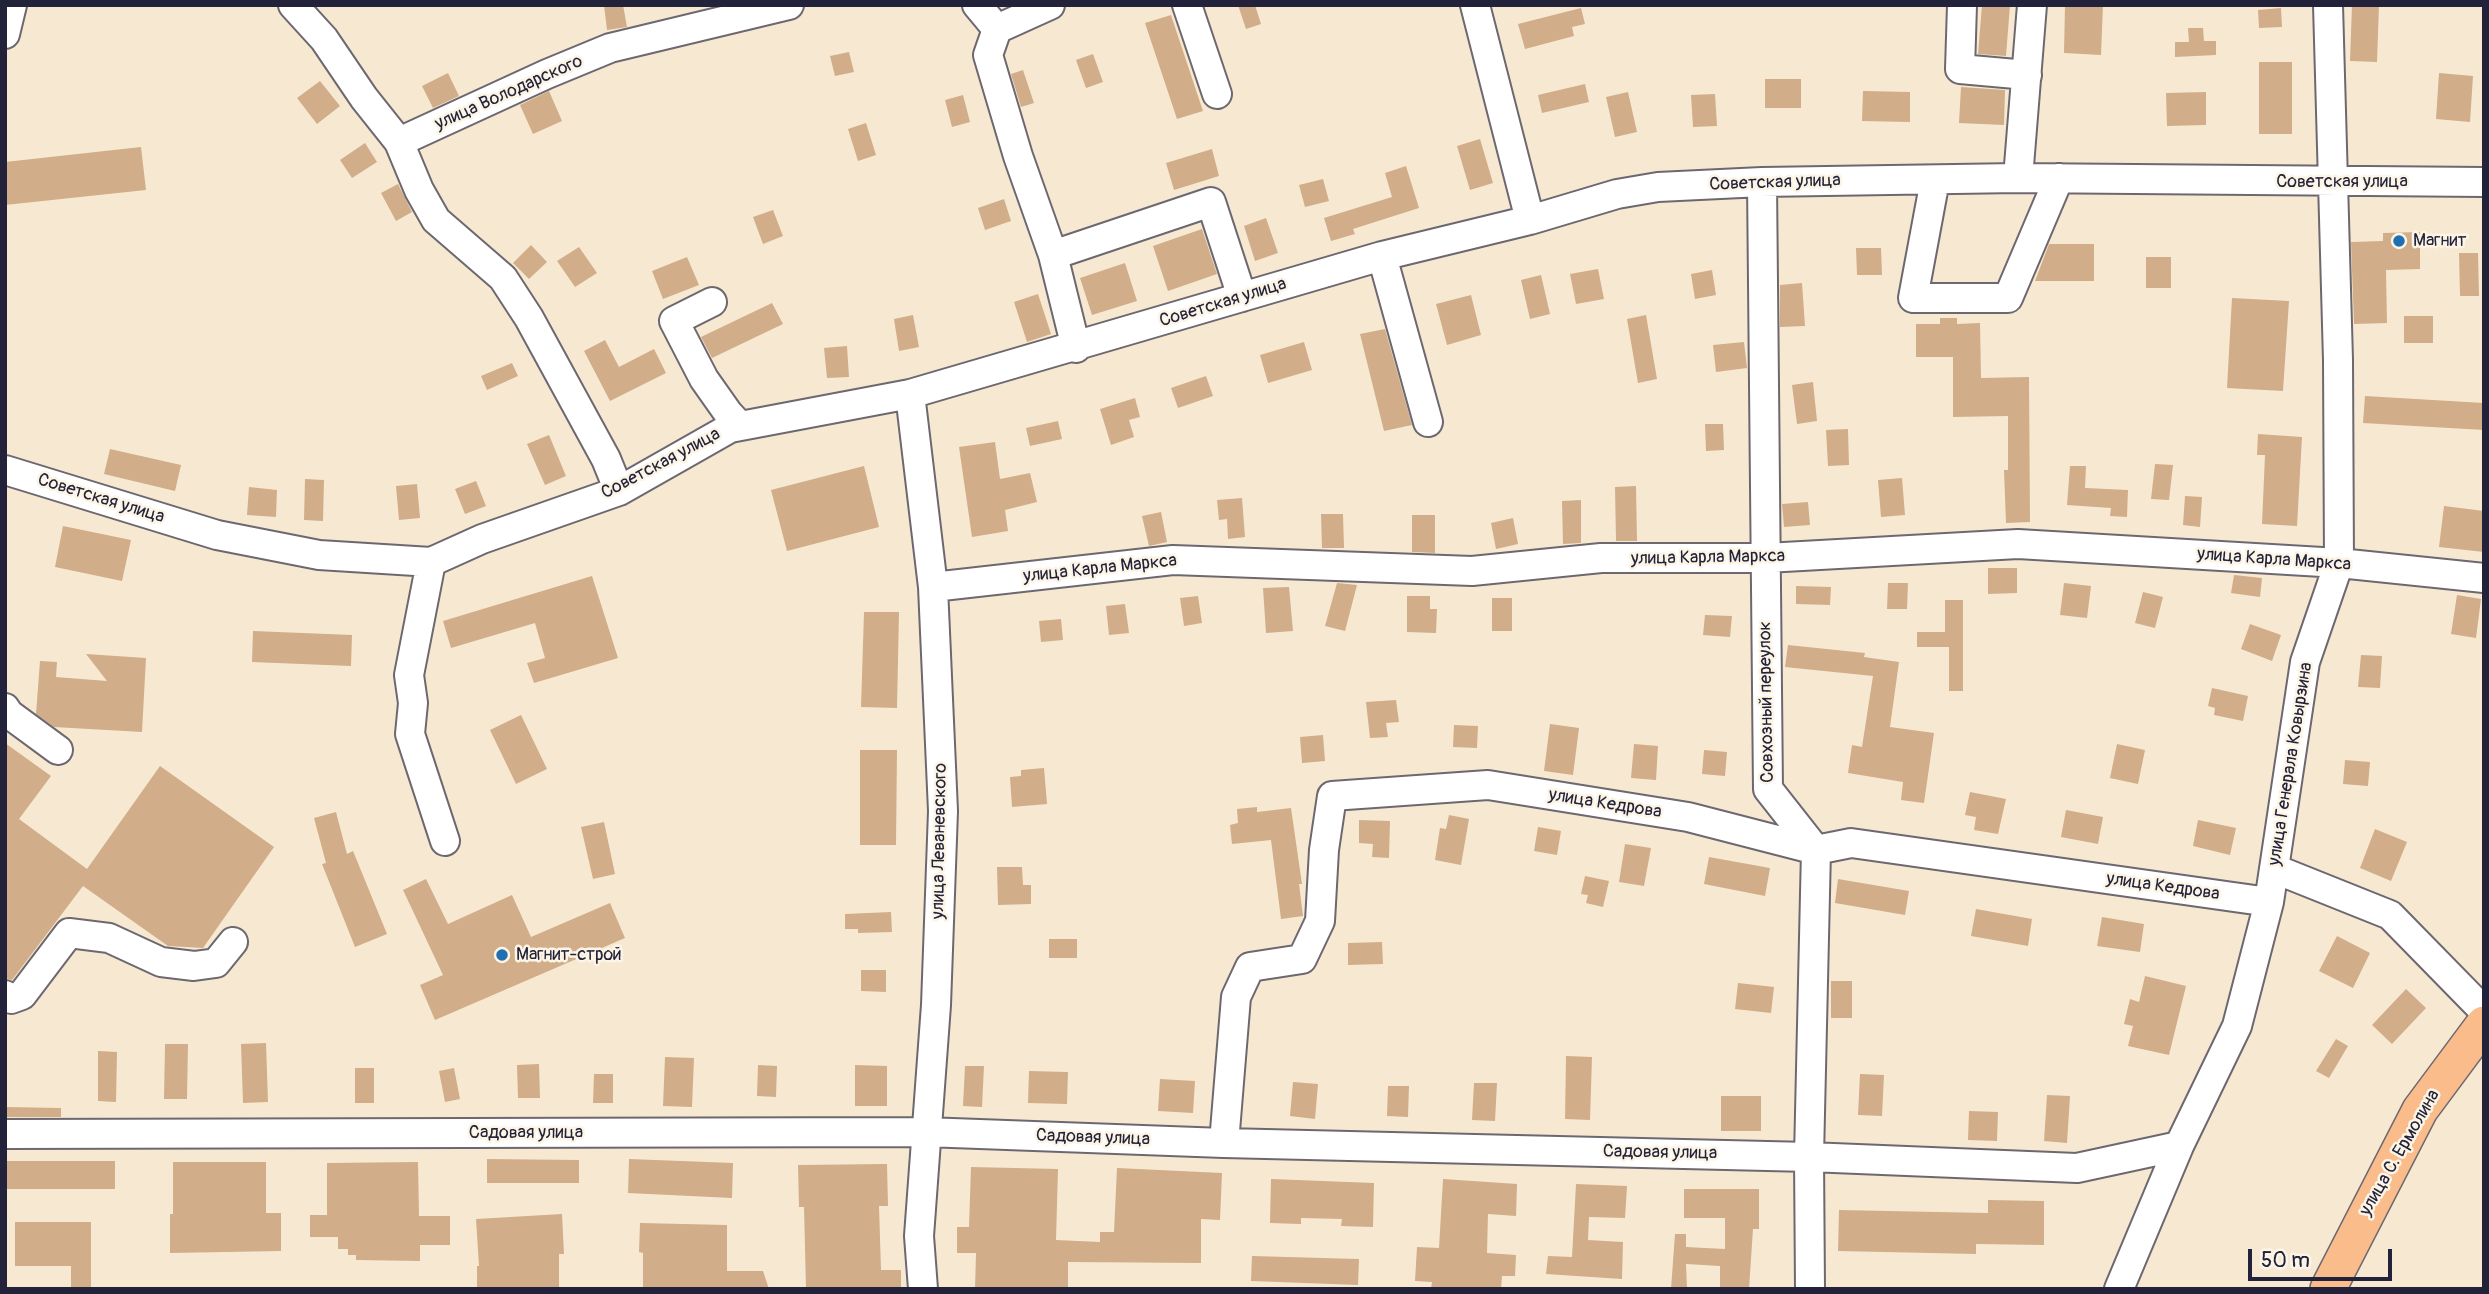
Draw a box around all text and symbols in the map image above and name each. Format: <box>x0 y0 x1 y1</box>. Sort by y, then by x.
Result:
street label: улица Володарского <box>432 51 586 135</box>
street label: Советская улица <box>1709 170 1841 196</box>
street label: Советская улица <box>2276 171 2408 193</box>
place label: Магнит <box>2413 230 2466 252</box>
marker: Магнит <box>2391 233 2407 249</box>
street label: Советская улица <box>1157 273 1289 333</box>
street label: Советская улица <box>598 424 724 504</box>
street label: Советская улица <box>35 469 167 529</box>
street label: улица Карла Маркса <box>2196 544 2352 576</box>
street label: улица Карла Маркса <box>1631 546 1785 570</box>
street label: улица Карла Маркса <box>1022 550 1178 588</box>
street label: Совхозный переулок <box>1755 621 1779 783</box>
street label: улица Генерала Ковырзина <box>2264 661 2318 867</box>
street label: улица Леваневского <box>928 763 952 919</box>
street label: улица Кедрова <box>1547 784 1663 824</box>
street label: улица Кедрова <box>2105 868 2221 906</box>
place label: Магнит-строй <box>516 944 622 966</box>
marker: Магнит-строй <box>494 947 510 963</box>
street label: улица С. Ермолина <box>2355 1086 2445 1220</box>
street label: Садовая улица <box>469 1122 583 1144</box>
street label: Садовая улица <box>1035 1125 1151 1151</box>
street label: Садовая улица <box>1603 1141 1717 1165</box>
scale bar <box>2251 1234 2394 1278</box>
text: 50 m <box>2261 1247 2310 1274</box>

